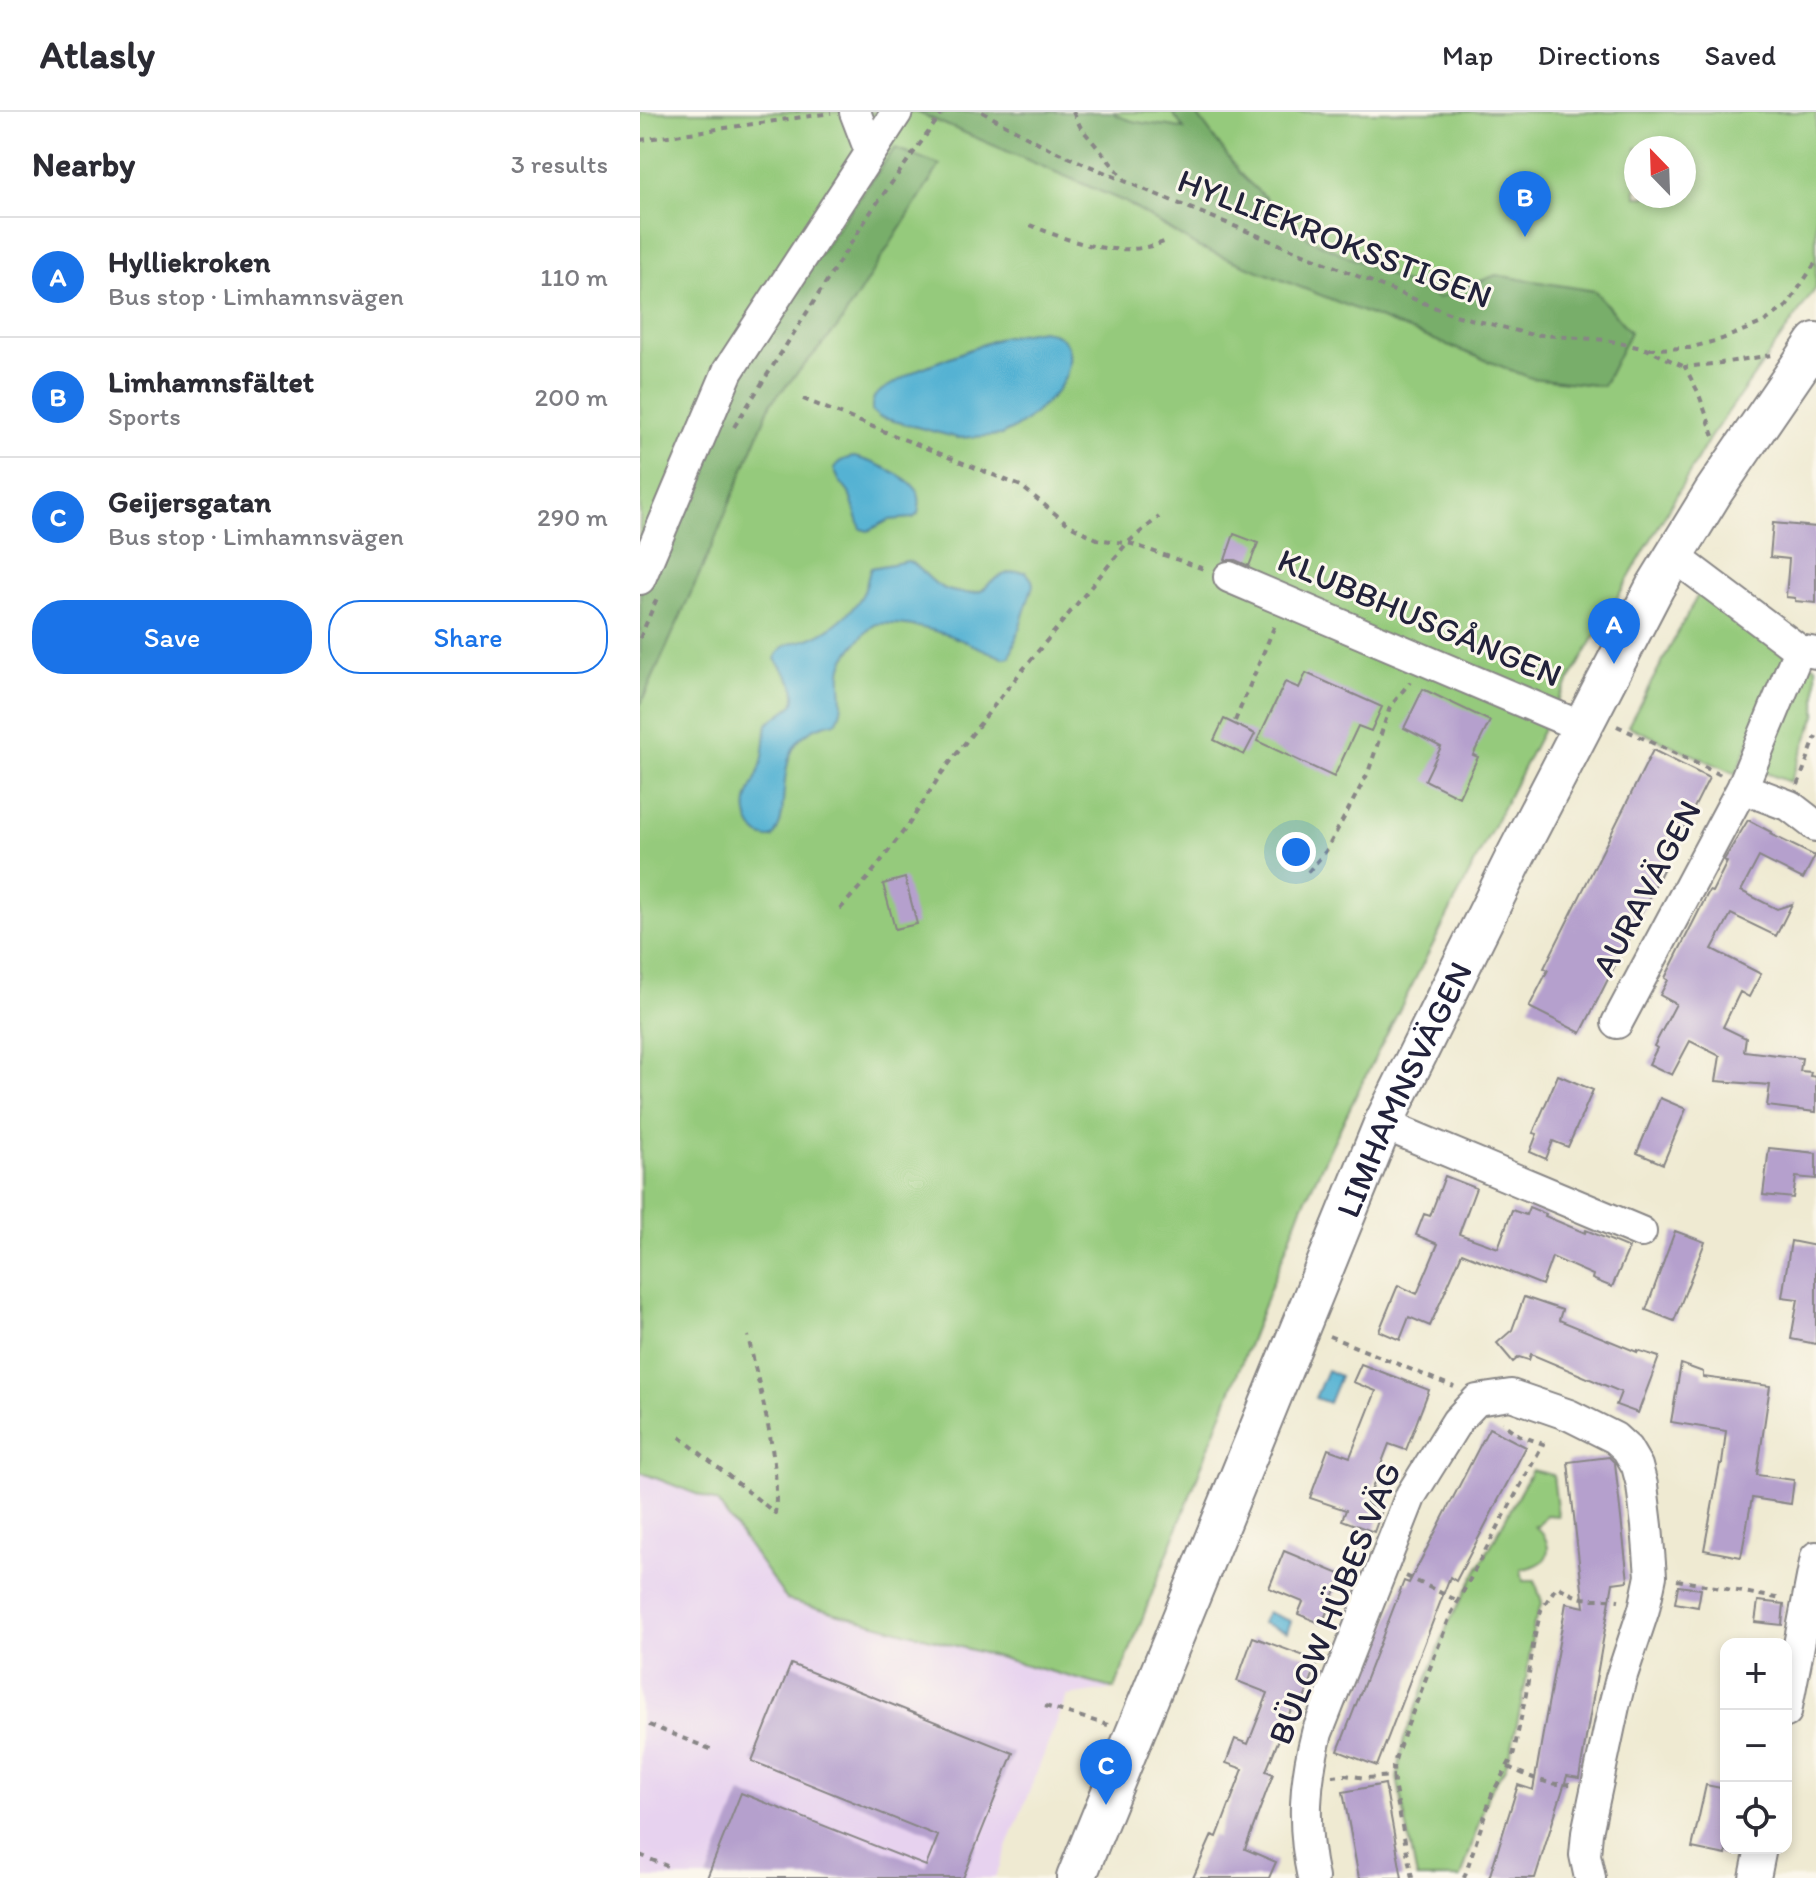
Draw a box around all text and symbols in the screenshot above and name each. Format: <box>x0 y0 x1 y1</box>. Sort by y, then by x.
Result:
text: Atlasly <box>40 32 155 78</box>
text: Map <box>1442 38 1493 72</box>
text: Directions <box>1537 38 1661 72</box>
text: Saved <box>1705 38 1776 72</box>
north arrow <box>1624 136 1696 208</box>
text: Nearby <box>32 144 135 185</box>
text: 3 results <box>511 148 608 180</box>
street label: HYLLIEKROKSSTIGEN <box>1172 160 1498 317</box>
pin: B <box>1499 171 1551 237</box>
text: Hylliekroken <box>108 243 271 280</box>
text: A <box>50 261 66 293</box>
text: 110 m <box>540 261 608 293</box>
text: Bus stop · Limhamnsvägen <box>108 280 404 312</box>
text: Limhamnsfältet <box>108 363 314 400</box>
text: B <box>50 381 66 413</box>
text: 200 m <box>535 381 608 413</box>
text: Sports <box>108 400 181 432</box>
text: Geijersgatan <box>108 483 271 520</box>
text: C <box>50 501 66 533</box>
text: 290 m <box>537 501 608 533</box>
text: Bus stop · Limhamnsvägen <box>108 520 404 552</box>
street label: KLUBBHUSGÅNGEN <box>1272 539 1568 696</box>
pin: A <box>1588 598 1640 664</box>
button: Save <box>32 600 312 674</box>
button: Share <box>328 600 608 674</box>
street label: AURAVÄGEN <box>1583 793 1710 983</box>
your location <box>1276 832 1316 872</box>
street label: LIMHAMNSVÄGEN <box>1327 955 1481 1223</box>
street label: BÜLOW HÜBES VÄG <box>1259 1456 1410 1750</box>
map controls <box>1720 1638 1792 1854</box>
button: + <box>1720 1638 1792 1710</box>
button: − <box>1720 1710 1792 1782</box>
pin: C <box>1080 1739 1132 1805</box>
button: locate <box>1720 1782 1792 1854</box>

